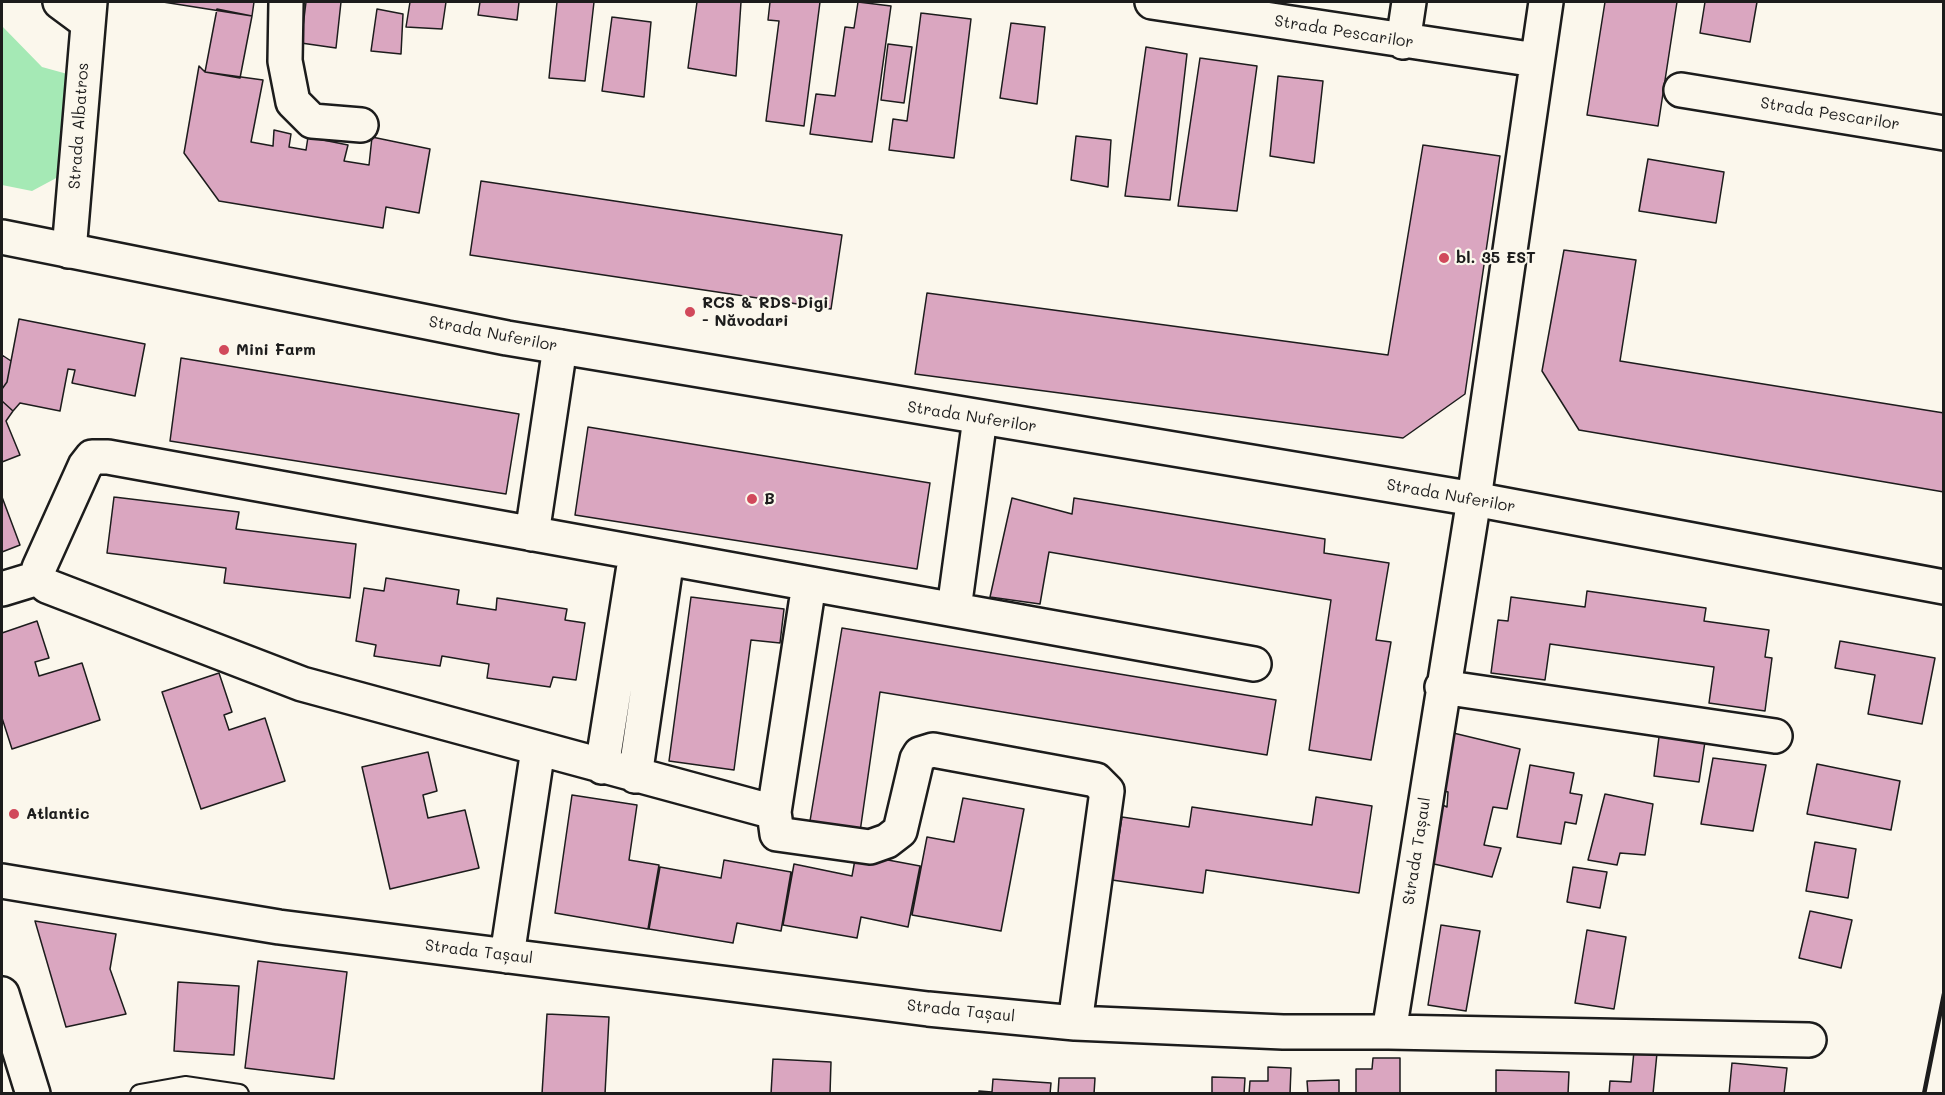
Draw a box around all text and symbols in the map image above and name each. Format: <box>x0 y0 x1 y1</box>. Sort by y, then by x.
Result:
street label: Strada Pescarilor <box>1273 12 1415 52</box>
street label: Strada Albatros <box>65 62 93 190</box>
street label: Strada Pescarilor <box>1759 94 1901 134</box>
place label: bl. 35 EST <box>1456 248 1536 268</box>
marker: bl. 35 EST <box>1437 251 1451 265</box>
place label: RCS & RDS Digi - Năvodari <box>702 293 829 331</box>
marker: RCS & RDS Digi - Năvodari <box>683 305 697 319</box>
street label: Strada Nuferilor <box>427 312 559 356</box>
place label: Mini Farm <box>236 340 316 360</box>
marker: Mini Farm <box>217 343 231 357</box>
street label: Strada Nuferilor <box>906 397 1038 437</box>
street label: Strada Nuferilor <box>1385 475 1517 517</box>
place label: B <box>764 489 775 509</box>
marker: B <box>745 492 759 506</box>
street label: Strada Tașaul <box>1399 796 1435 906</box>
place label: Atlantic <box>26 804 90 824</box>
marker: Atlantic <box>7 807 21 821</box>
street label: Strada Tașaul <box>424 936 534 968</box>
street label: Strada Tașaul <box>906 996 1016 1026</box>

